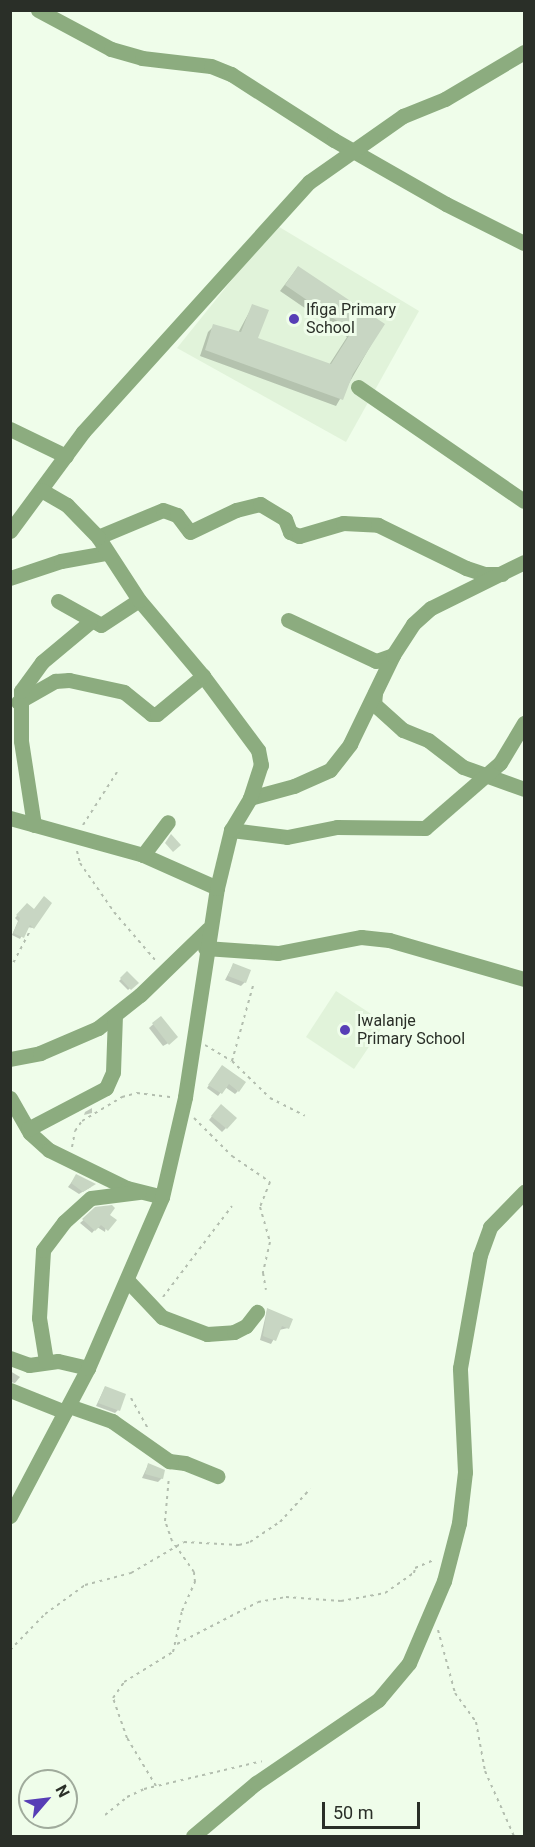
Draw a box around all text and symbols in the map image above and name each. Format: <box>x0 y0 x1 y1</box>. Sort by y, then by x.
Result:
place label: Ifiga Primary School <box>306 300 396 338</box>
marker: Ifiga Primary School <box>287 312 301 326</box>
place label: Iwalanje Primary School <box>357 1011 465 1049</box>
marker: Iwalanje Primary School <box>338 1023 352 1037</box>
north arrow <box>18 1769 78 1829</box>
text: N <box>52 1782 74 1801</box>
scale bar <box>325 1790 422 1828</box>
text: 50 m <box>333 1802 373 1823</box>

